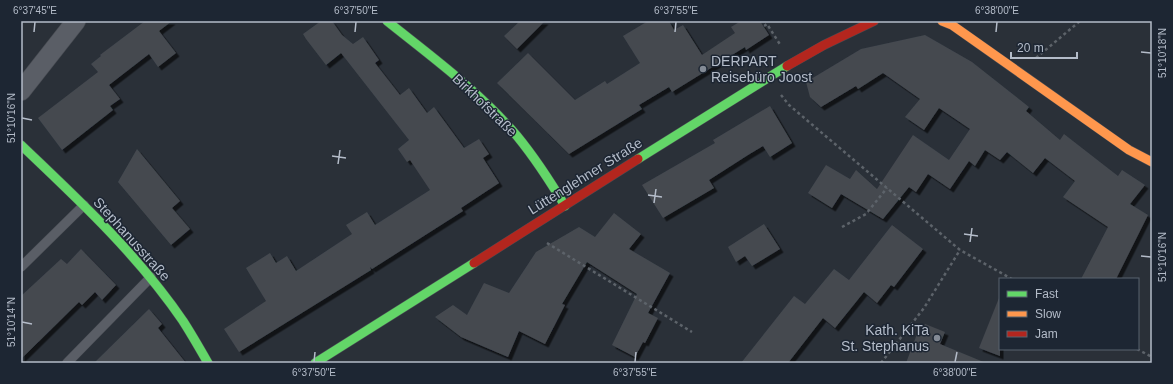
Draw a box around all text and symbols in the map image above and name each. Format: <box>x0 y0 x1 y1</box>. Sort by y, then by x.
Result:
text: 6°37'45"E <box>13 5 57 16</box>
text: 6°37'50"E <box>334 5 378 16</box>
text: 6°37'55"E <box>654 5 698 16</box>
text: 6°38'00"E <box>975 5 1019 16</box>
text: 51°10'18"N <box>1157 28 1168 78</box>
scale bar <box>1011 34 1077 60</box>
text: 20 m <box>1017 41 1044 55</box>
place label: DERPART Reisebüro Joost <box>711 53 812 85</box>
marker: DERPART Reisebüro Joost <box>698 64 708 74</box>
street label: Birkhofstraße <box>450 70 521 140</box>
text: 51°10'16"N <box>6 93 17 143</box>
street label: Lüttenglehner Straße <box>525 134 645 218</box>
street label: Stephanusstraße <box>90 194 174 284</box>
text: 51°10'16"N <box>1157 232 1168 282</box>
legend <box>999 278 1139 350</box>
text: Fast <box>1035 287 1059 301</box>
text: 51°10'14"N <box>6 297 17 347</box>
text: Slow <box>1035 307 1061 321</box>
place label: Kath. KiTa St. Stephanus <box>841 322 929 354</box>
text: Jam <box>1035 327 1058 341</box>
marker: Kath. KiTa St. Stephanus <box>932 333 942 343</box>
text: 6°37'50"E <box>292 367 336 378</box>
text: 6°37'55"E <box>613 367 657 378</box>
text: 6°38'00"E <box>933 367 977 378</box>

